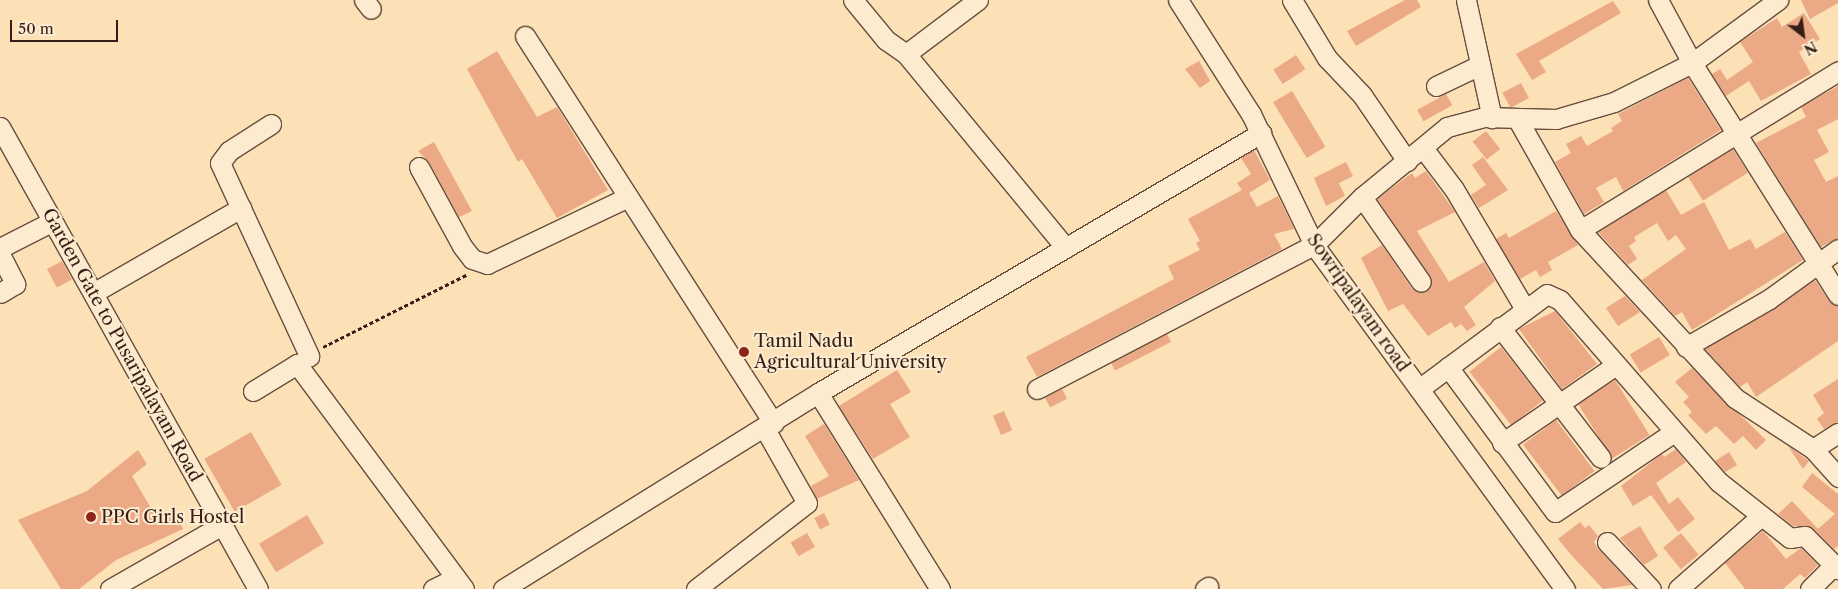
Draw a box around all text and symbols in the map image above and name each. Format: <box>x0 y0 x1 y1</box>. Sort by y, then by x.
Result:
scale bar <box>12 10 120 42</box>
north arrow <box>1778 10 1828 60</box>
text: 50 m <box>18 19 54 38</box>
text: N <box>1801 37 1820 59</box>
street label: Garden Gate to Pusaripalayam Road <box>38 204 206 486</box>
street label: Sowripalayam road <box>1302 230 1414 376</box>
place label: Tamil Nadu Agricultural University <box>754 331 947 374</box>
marker: Tamil Nadu Agricultural University <box>738 346 750 358</box>
place label: PPC Girls Hostel <box>101 506 244 528</box>
marker: PPC Girls Hostel <box>85 511 97 523</box>

